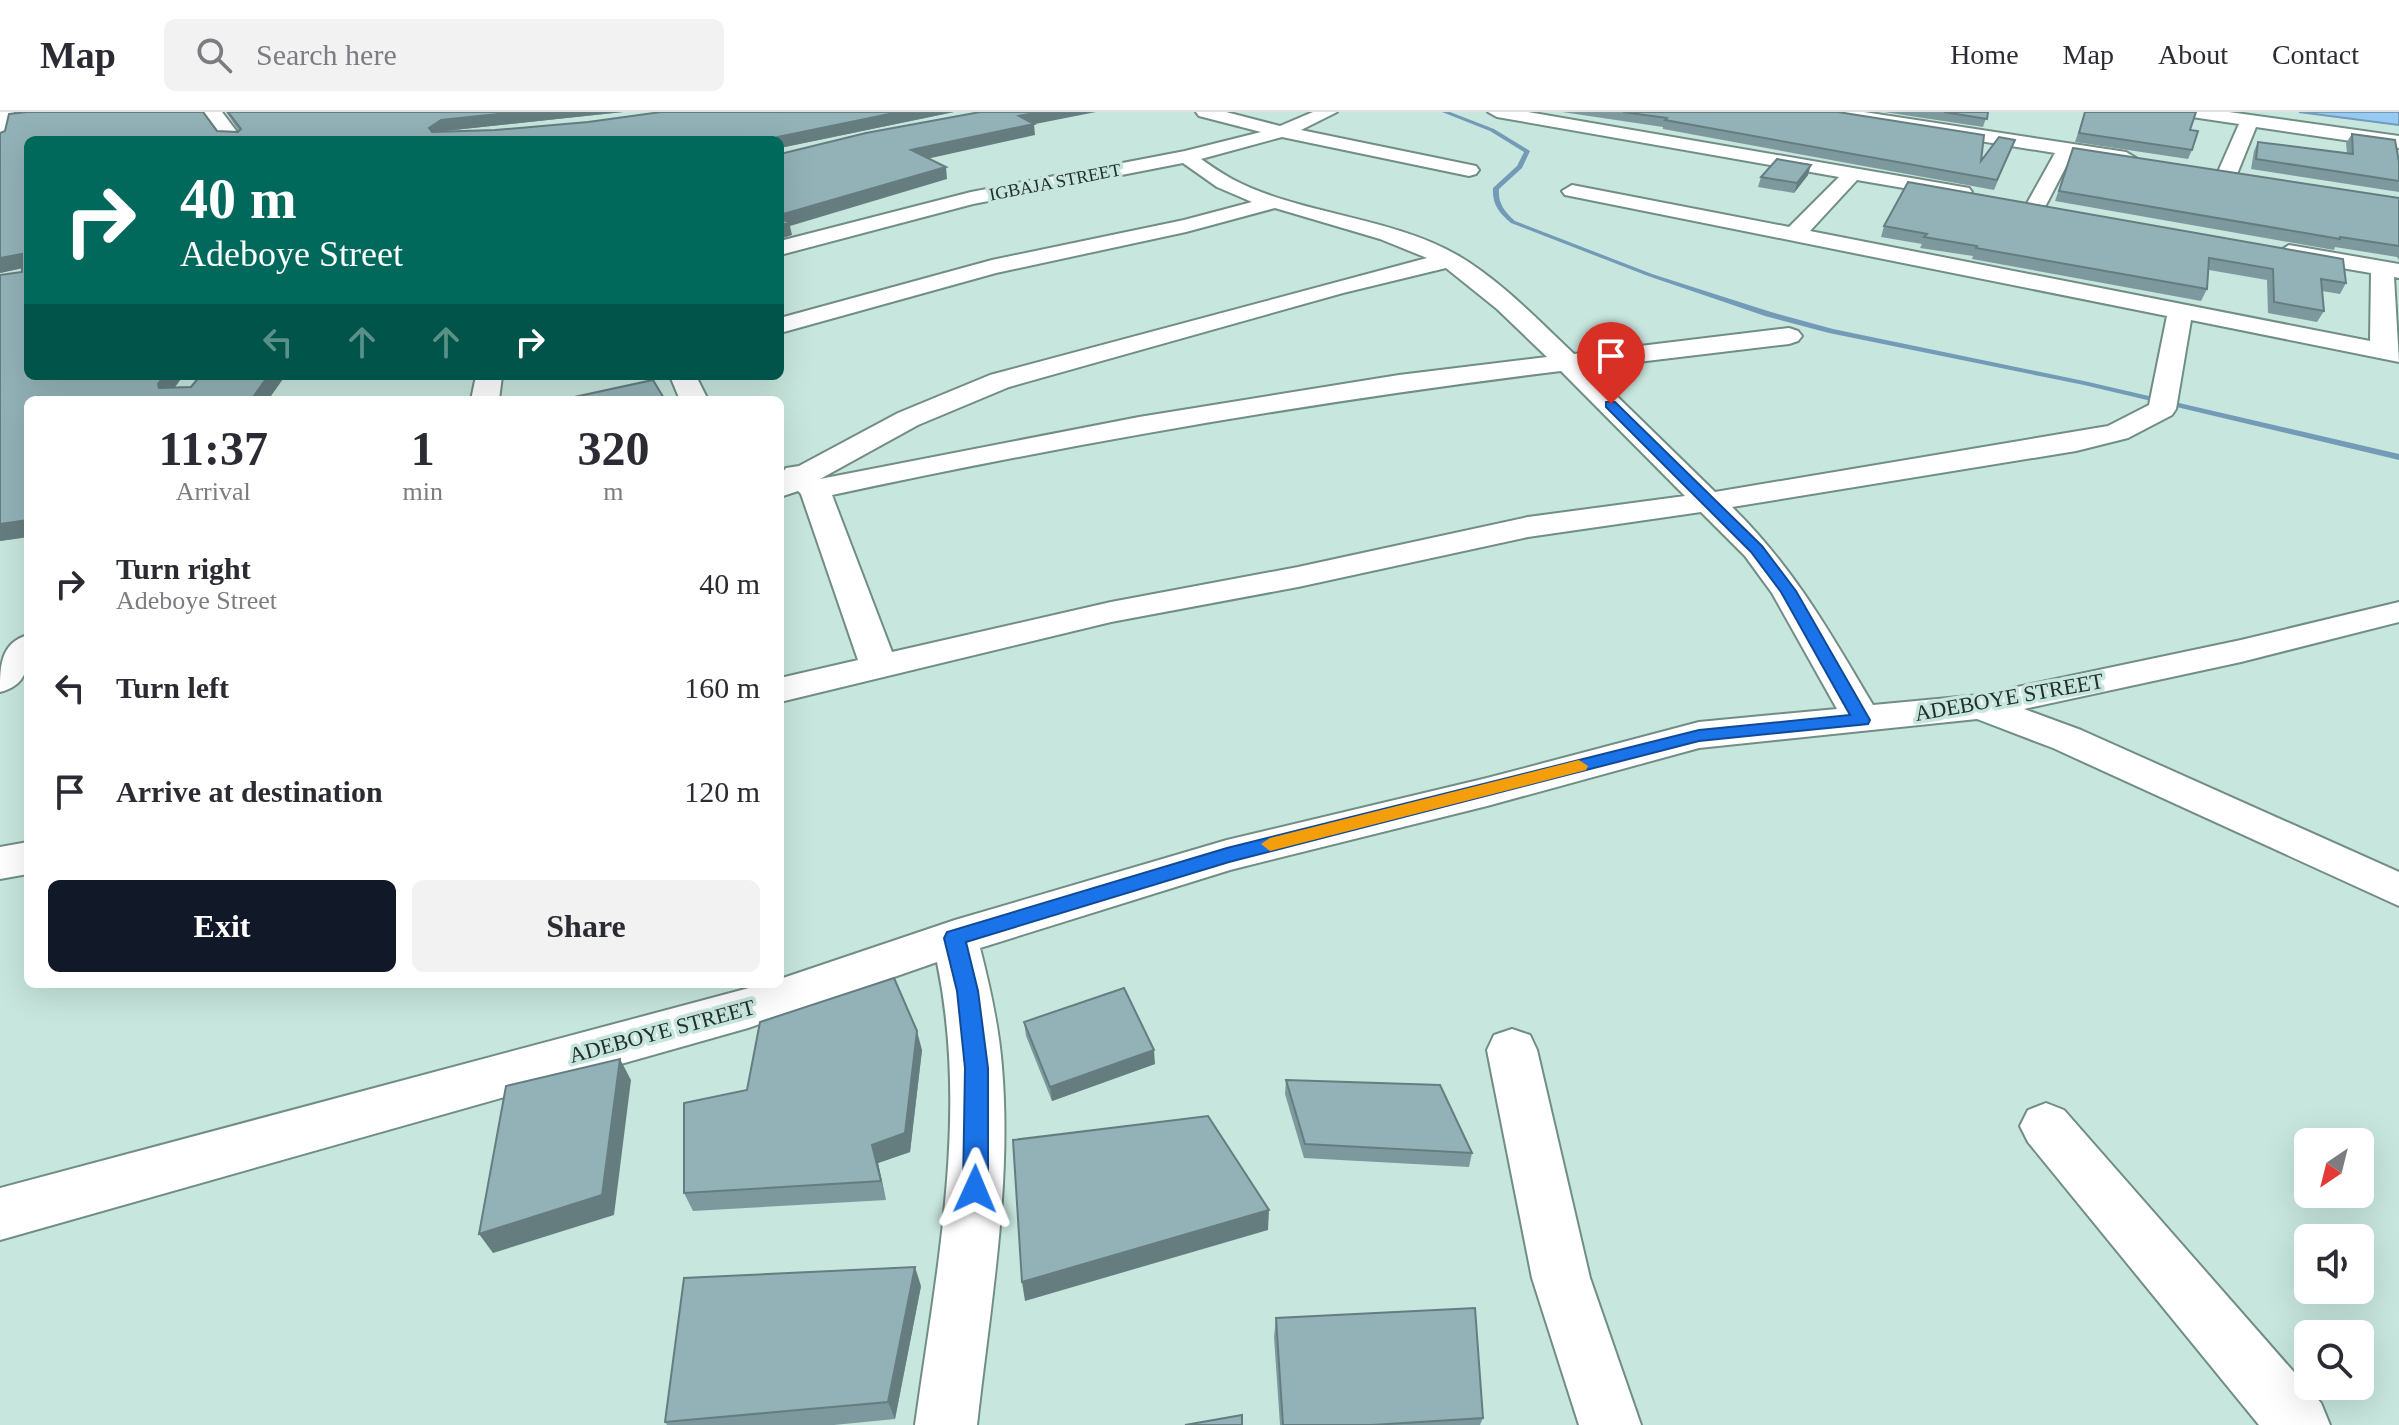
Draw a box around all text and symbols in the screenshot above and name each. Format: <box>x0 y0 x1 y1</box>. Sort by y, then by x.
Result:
search box <box>164 19 724 91</box>
icon: search <box>192 33 236 77</box>
text: Map <box>40 34 116 76</box>
text: Search here <box>256 38 397 71</box>
text: Home <box>1950 39 2019 70</box>
text: Map <box>2063 39 2114 70</box>
text: About <box>2158 39 2228 70</box>
text: Contact <box>2272 39 2359 70</box>
street label: IGBAJA STREET <box>988 159 1122 205</box>
icon: right <box>48 168 152 272</box>
text: 40 m <box>180 168 297 230</box>
text: Adeboye Street <box>180 234 403 274</box>
icon: left <box>256 320 300 364</box>
icon: ahead <box>340 320 384 364</box>
icon: ahead <box>424 320 468 364</box>
icon: right <box>508 320 552 364</box>
pin <box>1577 322 1645 404</box>
icon: arrive <box>1589 334 1633 378</box>
text: 11:37 <box>159 422 268 475</box>
text: 1 <box>411 422 435 475</box>
text: 320 <box>577 422 649 475</box>
text: Arrival <box>176 477 251 506</box>
text: min <box>402 477 443 506</box>
text: m <box>603 477 624 506</box>
text: Turn right <box>116 552 251 585</box>
icon: right <box>48 562 92 606</box>
text: 40 m <box>699 567 760 600</box>
text: Adeboye Street <box>116 586 277 615</box>
icon: left <box>48 666 92 710</box>
street label: ADEBOYE STREET <box>1913 668 2106 726</box>
text: Turn left <box>116 671 229 704</box>
text: 160 m <box>684 671 760 704</box>
icon: arrive <box>48 770 92 814</box>
text: Arrive at destination <box>116 775 383 808</box>
text: 120 m <box>684 775 760 808</box>
button: Exit <box>48 880 396 972</box>
button: Share <box>412 880 760 972</box>
street label: ADEBOYE STREET <box>566 994 758 1068</box>
north arrow <box>2294 1128 2374 1208</box>
map controls <box>2294 1128 2374 1400</box>
position arrow <box>933 1147 1017 1231</box>
button: sound <box>2294 1224 2374 1304</box>
button: search <box>2294 1320 2374 1400</box>

